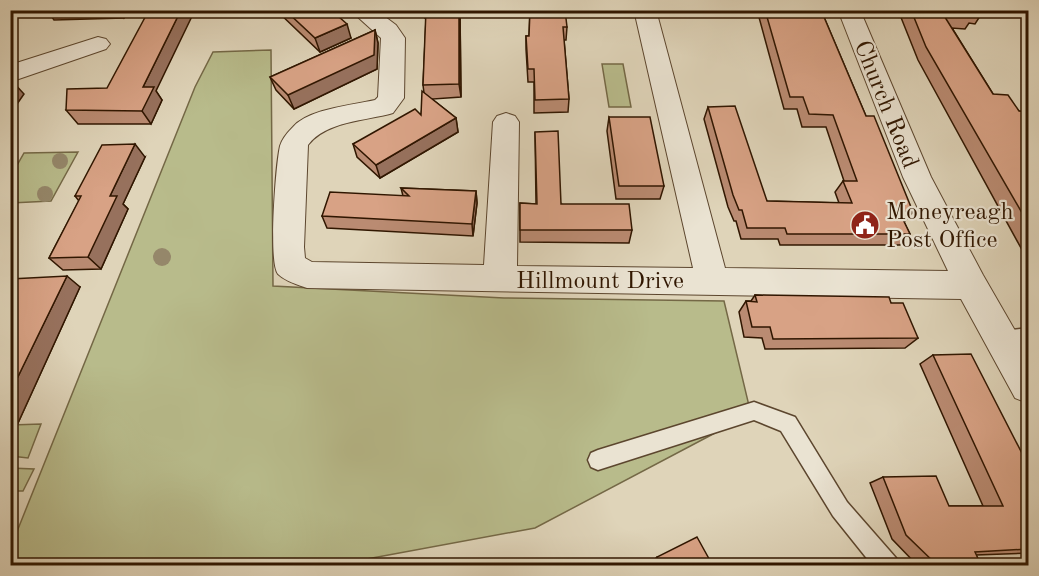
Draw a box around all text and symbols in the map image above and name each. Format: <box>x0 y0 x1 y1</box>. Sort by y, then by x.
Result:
street label: Church Road <box>849 37 922 172</box>
place label: Moneyreagh Post Office <box>886 201 1014 253</box>
public building icon: Moneyreagh Post Office <box>849 209 881 241</box>
street label: Hillmount Drive <box>516 270 684 294</box>

